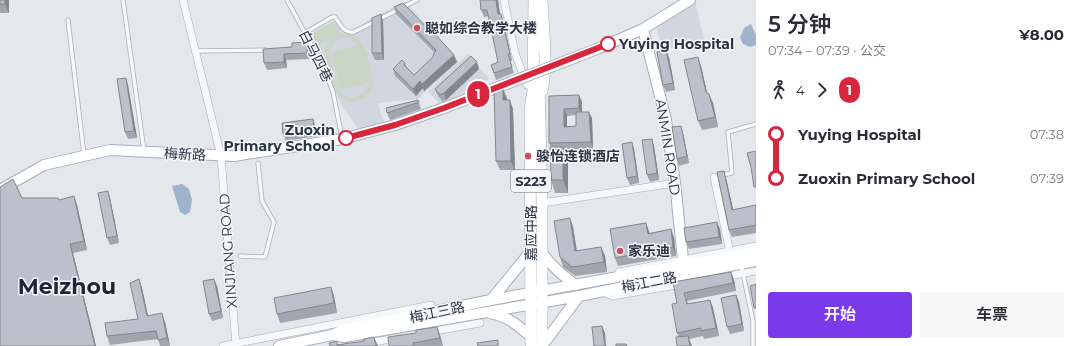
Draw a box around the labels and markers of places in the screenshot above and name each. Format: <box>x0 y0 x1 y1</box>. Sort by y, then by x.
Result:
place label: 聪如综合教学大楼 <box>425 19 537 37</box>
marker: 聪如综合教学大楼 <box>412 23 422 33</box>
place label: Yuying Hospital <box>618 35 734 53</box>
marker: Yuying Hospital <box>600 36 616 52</box>
place label: Zuoxin Primary School <box>224 121 335 155</box>
marker: Zuoxin Primary School <box>338 130 354 146</box>
place label: 骏怡连锁酒店 <box>536 147 620 165</box>
marker: 骏怡连锁酒店 <box>523 151 533 161</box>
place label: 家乐迪 <box>628 242 670 260</box>
marker: 家乐迪 <box>615 246 625 256</box>

